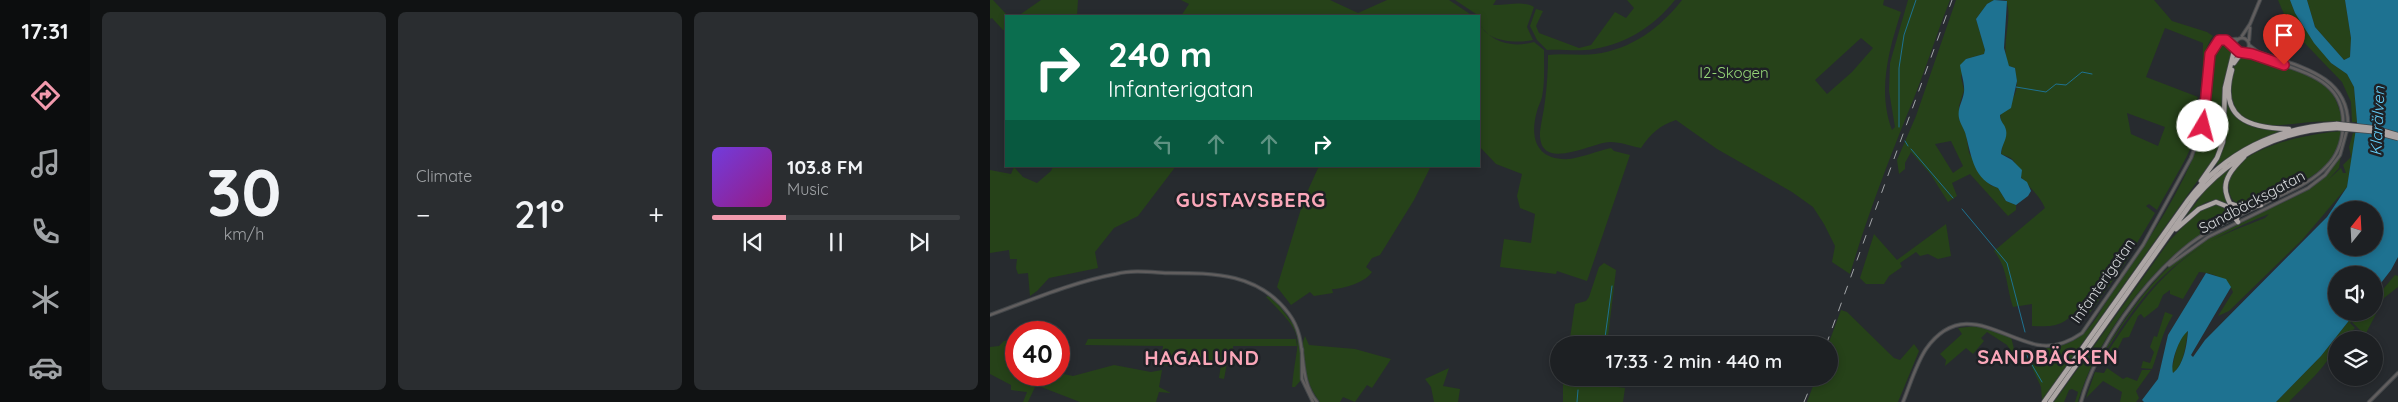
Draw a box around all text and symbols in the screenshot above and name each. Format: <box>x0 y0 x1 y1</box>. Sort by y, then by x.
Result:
pin <box>2263 14 2305 65</box>
text: 17:31 <box>21 17 69 45</box>
icon: arrive <box>2270 21 2298 49</box>
text: 240 m <box>1108 32 1212 76</box>
icon: right <box>1025 35 1090 100</box>
park label: I2-Skogen <box>1699 63 1769 82</box>
text: Infanterigatan <box>1108 75 1254 103</box>
icon: directions <box>28 78 63 113</box>
water label: Klarälven <box>2365 85 2389 156</box>
position arrow <box>2176 99 2228 151</box>
icon: left <box>1149 130 1177 158</box>
icon: ahead <box>1202 130 1230 158</box>
icon: ahead <box>1255 130 1283 158</box>
icon: right <box>1308 130 1336 158</box>
icon: music <box>28 146 63 181</box>
text: 30 <box>207 151 281 232</box>
text: 103.8 FM <box>787 155 863 179</box>
text: Climate <box>416 166 472 186</box>
street label: Sandbäcksgatan <box>2195 166 2308 238</box>
text: Music <box>787 179 829 199</box>
district label: GUSTAVSBERG <box>1176 187 1326 212</box>
text: 21° <box>514 190 564 238</box>
text: − <box>416 197 431 232</box>
text: + <box>648 197 664 232</box>
north arrow <box>2328 201 2382 256</box>
map controls <box>2328 201 2383 386</box>
icon: phone <box>28 214 63 249</box>
text: km/h <box>224 224 264 244</box>
icon: previous <box>739 228 767 256</box>
icon: pause <box>822 228 850 256</box>
icon: next <box>905 228 933 256</box>
street label: Infanterigatan <box>2066 235 2139 327</box>
button: sound <box>2328 266 2383 321</box>
icon: climate <box>28 282 63 317</box>
speed limit sign: 40 <box>1005 321 1070 386</box>
button: layers <box>2328 331 2383 386</box>
district label: SANDBÄCKEN <box>1977 344 2119 369</box>
district label: HAGALUND <box>1144 345 1260 370</box>
text: 17:33 · 2 min · 440 m <box>1606 349 1782 373</box>
icon: car <box>28 350 63 385</box>

